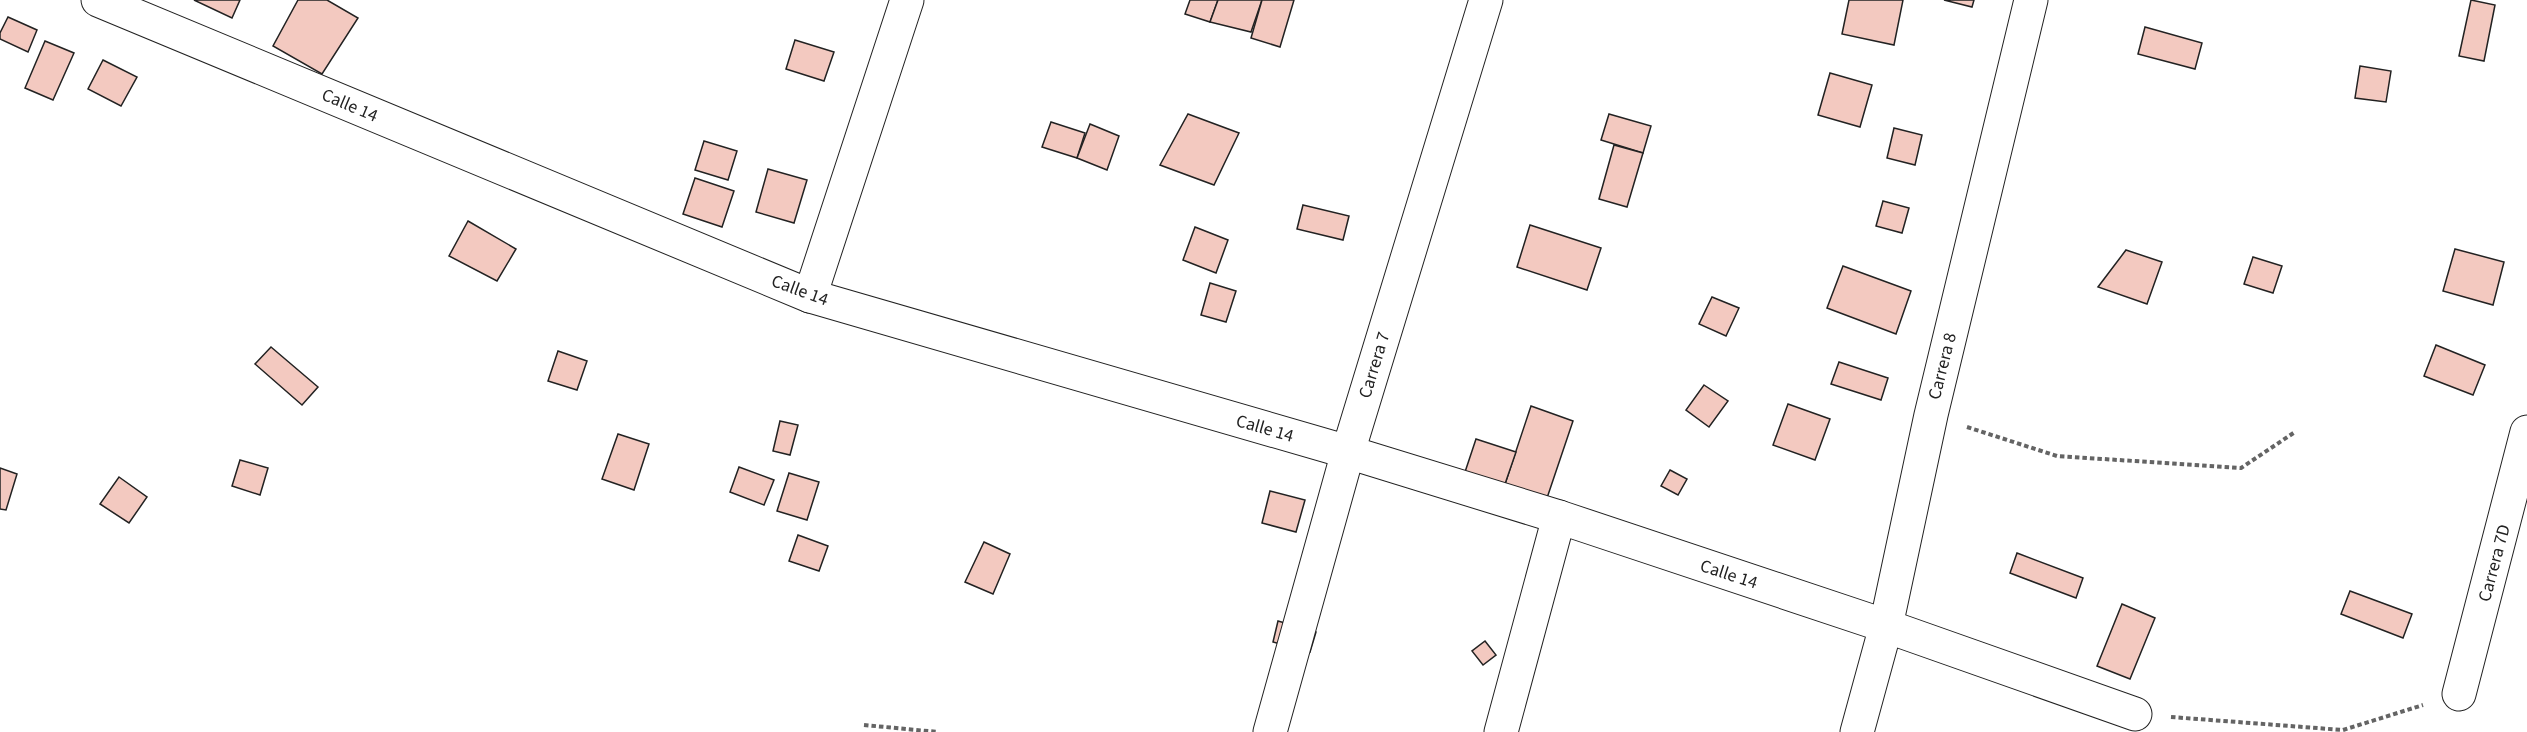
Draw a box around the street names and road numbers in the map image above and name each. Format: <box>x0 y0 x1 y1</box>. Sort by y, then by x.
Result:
street label: Calle 14 <box>318 82 382 129</box>
street label: Calle 14 <box>768 269 832 312</box>
street label: Carrera 7 <box>1353 329 1396 401</box>
street label: Carrera 8 <box>1922 330 1963 402</box>
street label: Calle 14 <box>1233 408 1297 449</box>
street label: Carrera 7D <box>2472 522 2517 605</box>
street label: Calle 14 <box>1697 553 1761 595</box>

